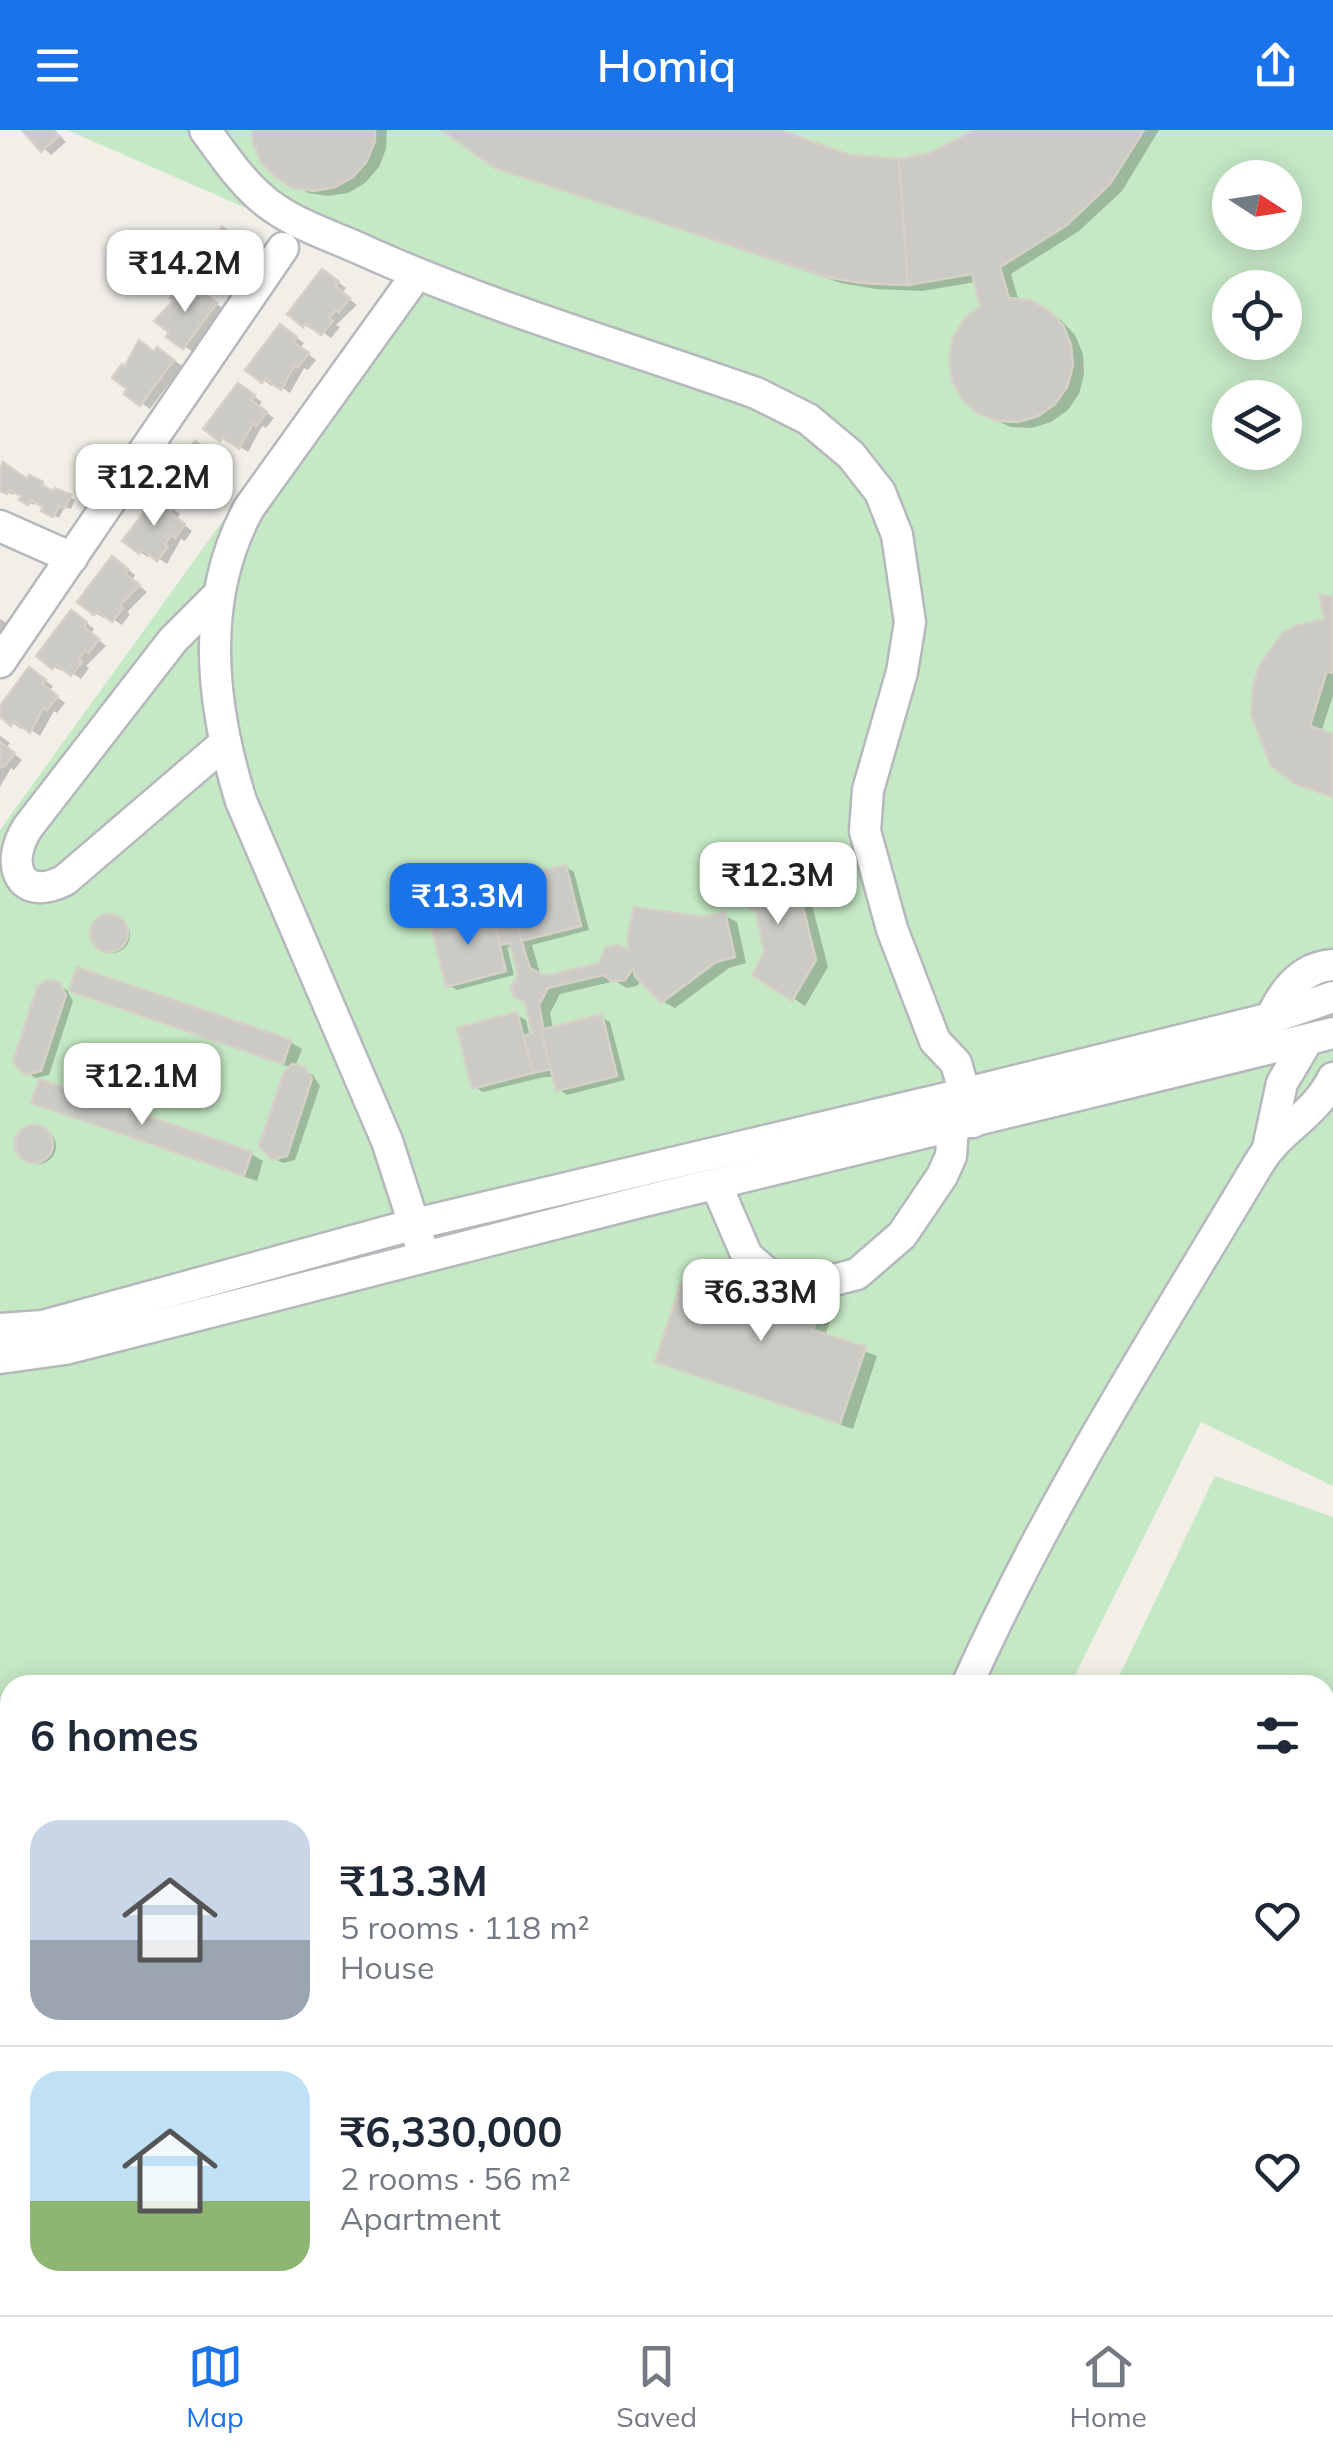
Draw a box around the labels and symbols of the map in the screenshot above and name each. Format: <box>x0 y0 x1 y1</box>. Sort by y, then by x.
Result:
north arrow <box>1212 160 1302 250</box>
pin: ₹14.2M <box>104 230 266 315</box>
pin: ₹12.2M <box>73 444 235 529</box>
pin: ₹12.3M <box>697 842 859 927</box>
pin: ₹13.3M <box>387 863 549 948</box>
pin: ₹12.1M <box>61 1043 223 1128</box>
pin: ₹6.33M <box>680 1259 842 1344</box>

